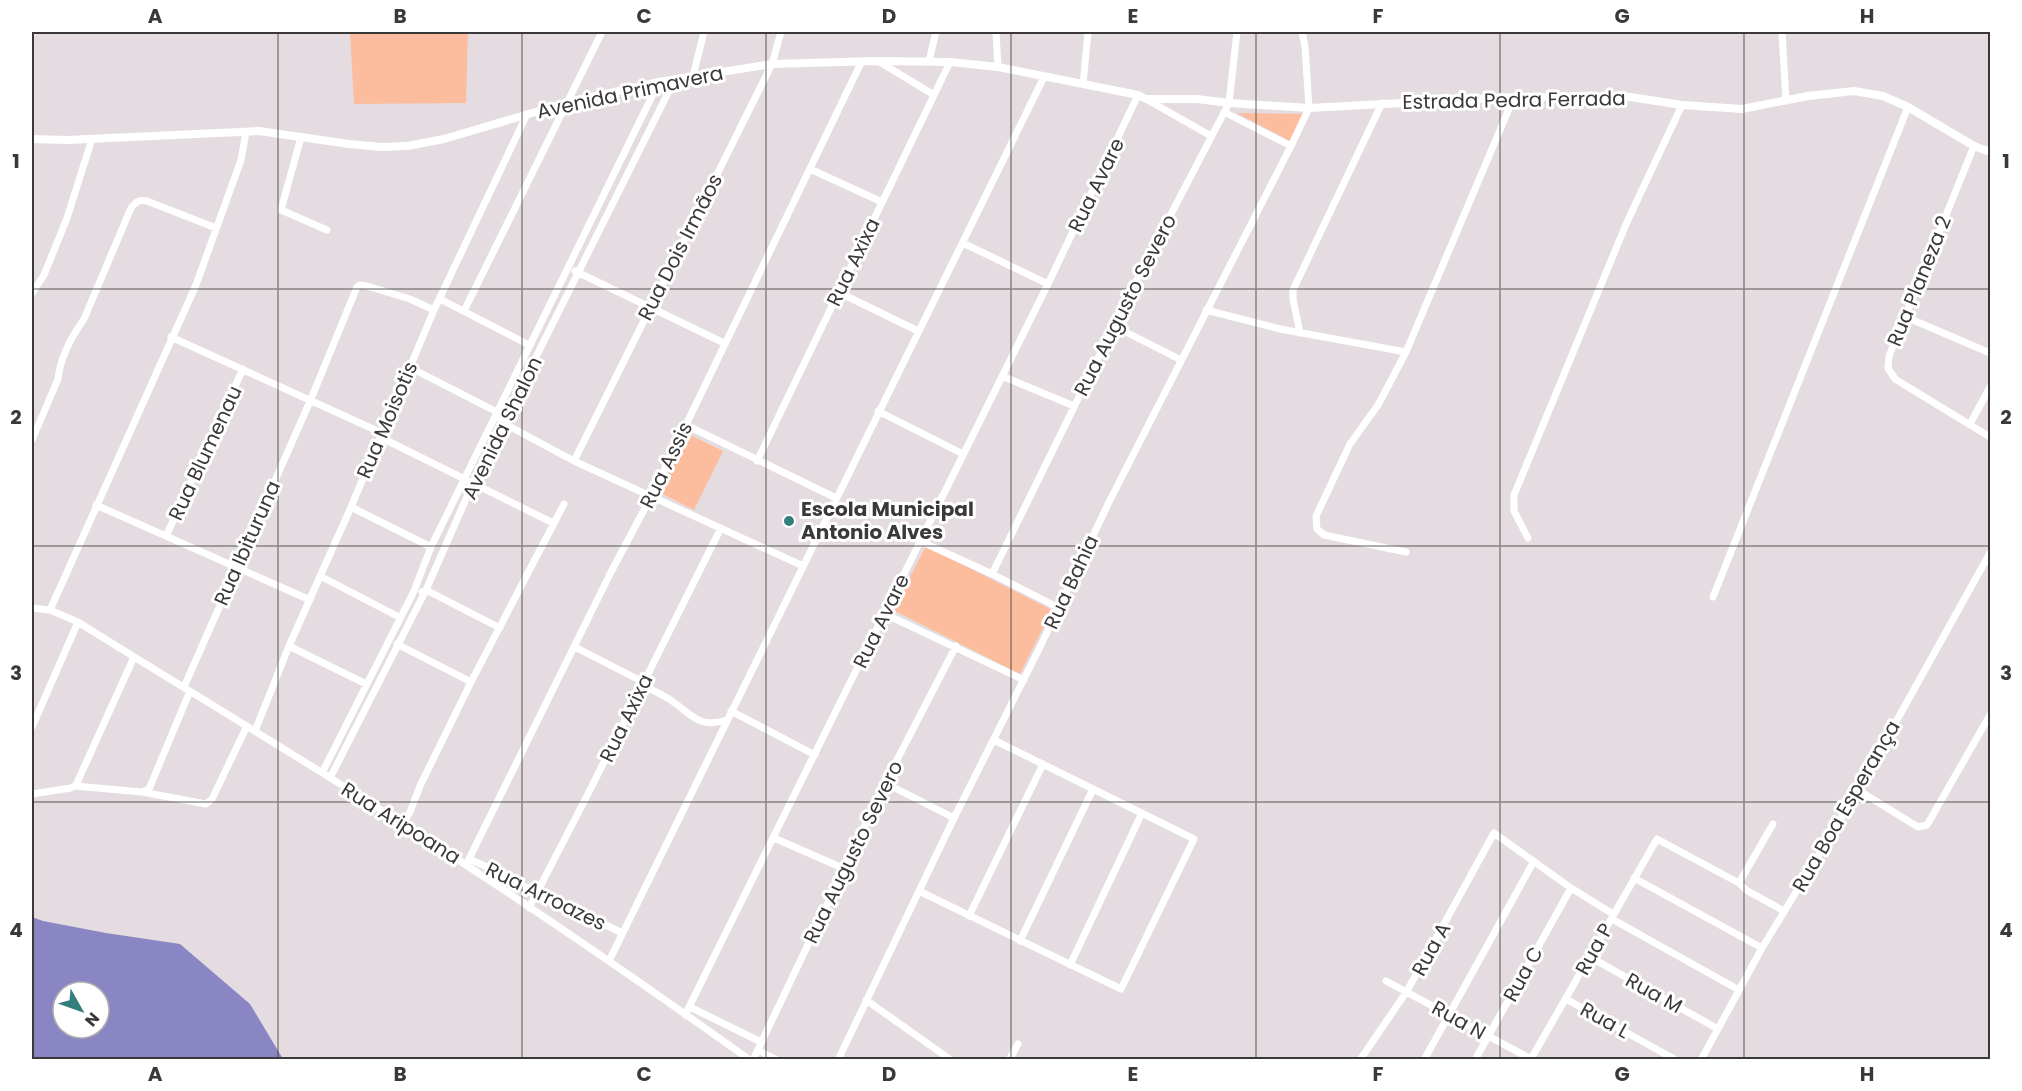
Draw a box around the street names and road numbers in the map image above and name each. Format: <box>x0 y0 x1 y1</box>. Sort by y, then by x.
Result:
street label: Avenida Primavera <box>534 59 726 125</box>
street label: Estrada Pedra Ferrada <box>1402 84 1626 116</box>
street label: Rua Avare <box>1061 133 1131 237</box>
street label: Rua Dois Irmãos <box>631 169 729 325</box>
street label: Rua Augusto Severo <box>1067 209 1183 401</box>
street label: Rua Planeza 2 <box>1880 212 1958 350</box>
street label: Rua Axixa <box>820 213 886 311</box>
street label: Avenida Shalon <box>455 352 549 504</box>
street label: Rua Moisotis <box>350 357 424 483</box>
street label: Rua Blumenau <box>161 381 249 525</box>
street label: Rua Assis <box>633 417 699 513</box>
street label: Rua Ibituruna <box>207 476 287 610</box>
street label: Rua Bahia <box>1037 530 1105 634</box>
street label: Rua Avare <box>846 569 916 673</box>
street label: Rua Axixa <box>593 669 659 767</box>
street label: Rua Boa Esperança <box>1785 715 1907 897</box>
street label: Rua Augusto Severo <box>797 756 909 948</box>
street label: Rua Aripoana <box>336 775 466 871</box>
street label: Rua Arroazes <box>481 855 611 937</box>
street label: Rua A <box>1405 917 1457 981</box>
street label: Rua P <box>1568 918 1620 980</box>
street label: Rua C <box>1496 941 1550 1007</box>
street label: Rua M <box>1621 966 1687 1020</box>
street label: Rua N <box>1427 994 1491 1046</box>
street label: Rua L <box>1575 995 1635 1045</box>

